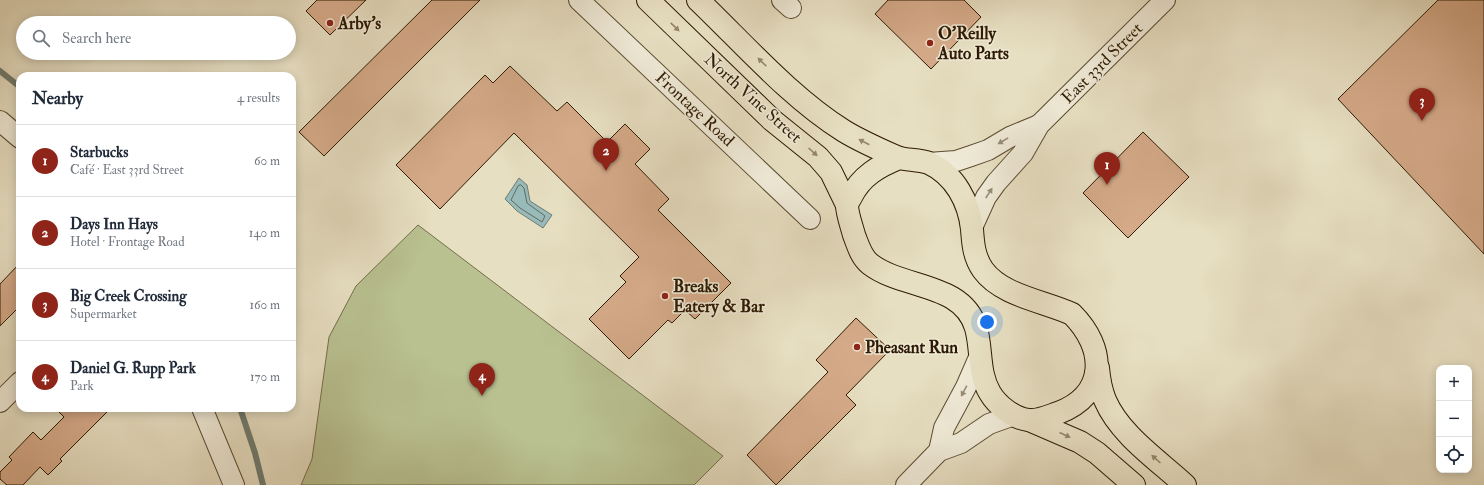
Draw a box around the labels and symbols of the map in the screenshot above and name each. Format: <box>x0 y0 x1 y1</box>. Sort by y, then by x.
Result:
place label: Arby's <box>337 13 381 35</box>
marker: Arby's <box>325 18 335 28</box>
street label: East 33rd Street <box>1057 18 1147 108</box>
one-way arrow <box>670 23 681 32</box>
place label: O'Reilly Auto Parts <box>937 23 1009 64</box>
marker: O'Reilly Auto Parts <box>925 38 935 48</box>
street label: North Vine Street <box>700 49 807 148</box>
one-way arrow <box>757 57 767 67</box>
street label: Frontage Road <box>651 67 739 151</box>
pin: 3 <box>1409 88 1435 121</box>
pin: 2 <box>593 138 619 171</box>
one-way arrow <box>858 138 870 145</box>
one-way arrow <box>997 138 1009 145</box>
one-way arrow <box>808 148 818 157</box>
pin: 1 <box>1094 152 1120 185</box>
one-way arrow <box>985 188 993 198</box>
place label: Breaks Eatery & Bar <box>673 276 765 318</box>
marker: Breaks Eatery & Bar <box>660 291 670 301</box>
your location <box>977 312 997 332</box>
place label: Pheasant Run <box>865 337 958 358</box>
marker: Pheasant Run <box>852 342 862 352</box>
pin: 4 <box>469 363 495 396</box>
one-way arrow <box>961 385 967 397</box>
one-way arrow <box>1059 432 1070 438</box>
one-way arrow <box>1151 454 1161 463</box>

